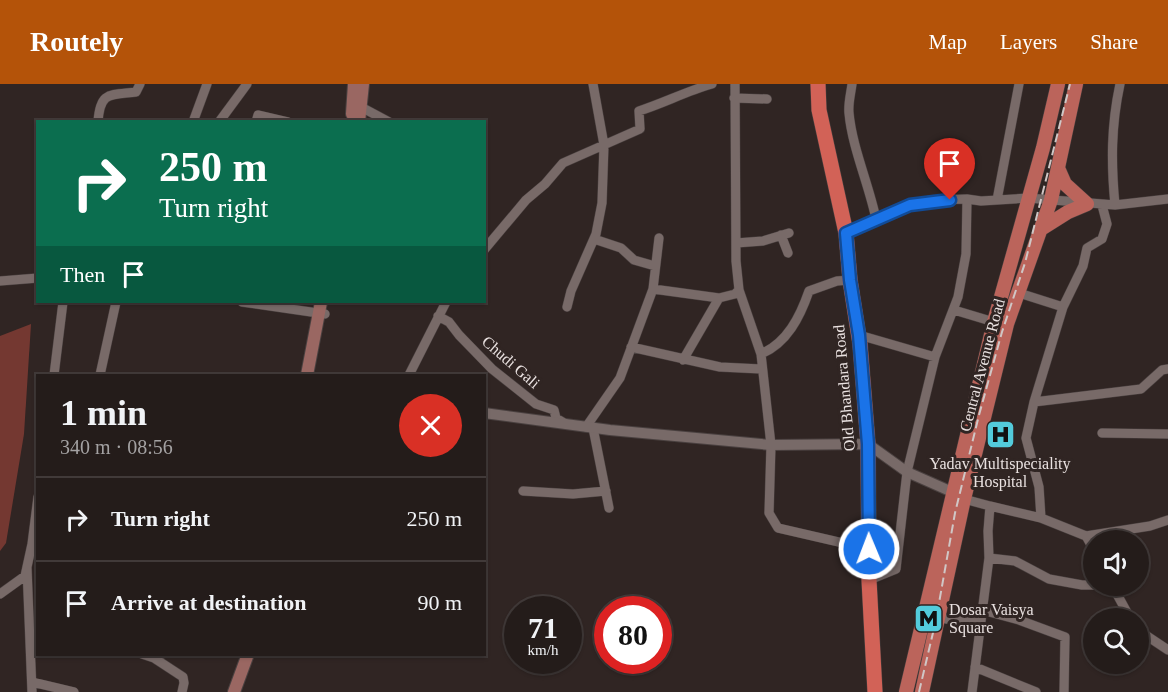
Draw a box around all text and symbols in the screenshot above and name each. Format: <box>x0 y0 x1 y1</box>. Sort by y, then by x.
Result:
text: Routely <box>30 26 123 57</box>
text: Map <box>929 30 967 54</box>
text: Layers <box>1000 30 1057 54</box>
text: Share <box>1090 30 1138 54</box>
pin <box>924 138 975 200</box>
icon: right <box>60 144 138 222</box>
text: 250 m <box>159 144 268 190</box>
icon: arrive <box>933 147 966 180</box>
text: Turn right <box>159 193 268 223</box>
icon: arrive <box>117 258 150 291</box>
text: Then <box>60 262 105 287</box>
street label: Central Avenue Road <box>956 297 1008 433</box>
street label: Old Bhandara Road <box>830 324 858 452</box>
street label: Chudi Gali <box>479 332 544 392</box>
text: 1 min <box>60 393 147 433</box>
button: close <box>399 394 462 457</box>
hospital icon: Yadav Multispeciality Hospital <box>984 419 1016 451</box>
text: 340 m · 08:56 <box>60 436 173 458</box>
place label: Yadav Multispeciality Hospital <box>929 455 1071 491</box>
icon: right <box>60 503 93 536</box>
text: Turn right <box>111 506 210 531</box>
text: 250 m <box>406 506 462 531</box>
position arrow <box>837 517 901 581</box>
map controls <box>1083 530 1149 674</box>
button: sound <box>1083 530 1149 596</box>
icon: arrive <box>60 587 93 620</box>
text: Arrive at destination <box>111 590 307 615</box>
text: 90 m <box>417 590 462 615</box>
speed limit sign: 80 <box>594 596 672 674</box>
place label: Dosar Vaisya Square <box>949 601 1034 637</box>
metro station icon: Dosar Vaisya Square <box>912 602 944 634</box>
button: search <box>1083 608 1149 674</box>
text: 71 <box>528 611 558 644</box>
text: km/h <box>528 642 558 658</box>

